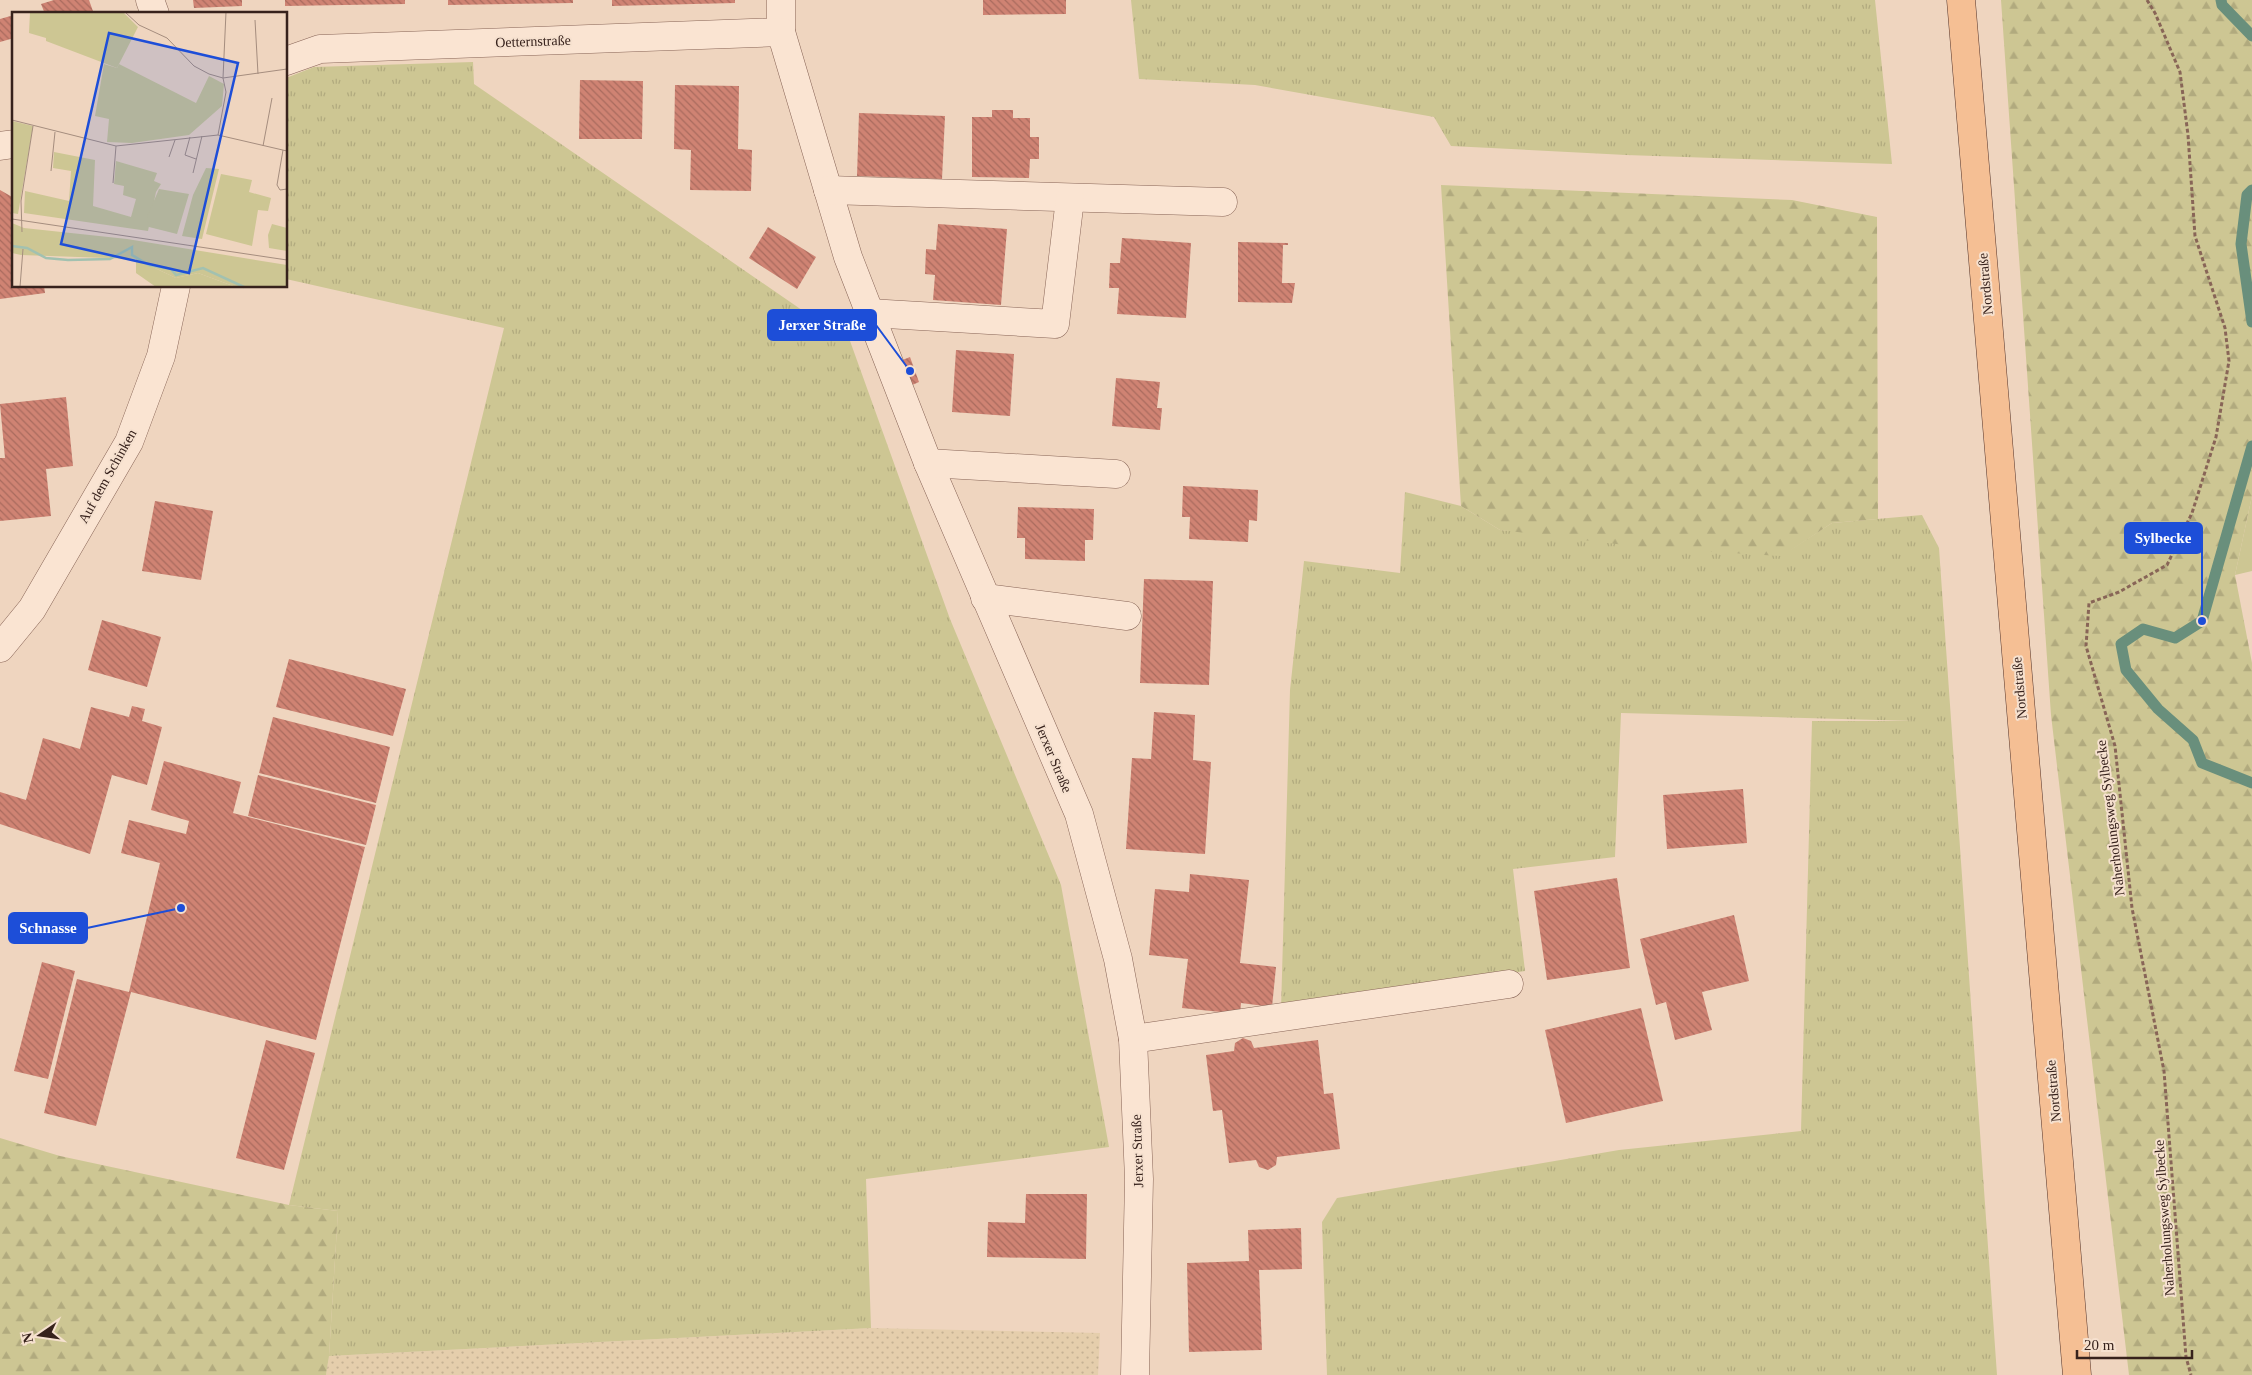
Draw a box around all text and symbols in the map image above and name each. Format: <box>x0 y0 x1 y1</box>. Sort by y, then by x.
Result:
inset map <box>12 12 288 288</box>
street label: Oetternstraße <box>495 33 571 50</box>
street label: Nordstraße <box>1975 252 1996 316</box>
callout: Jerxer Straße <box>768 310 876 340</box>
text: Jerxer Straße <box>778 317 866 333</box>
street label: Auf dem Schinken <box>75 427 139 526</box>
callout: Sylbecke <box>2125 523 2202 553</box>
text: Sylbecke <box>2135 530 2192 546</box>
street label: Nordstraße <box>2009 656 2030 720</box>
street label: Jerxer Straße <box>1032 721 1075 795</box>
street label: Naherholungsweg Sylbecke <box>2094 739 2127 897</box>
callout: Schnasse <box>9 913 87 943</box>
text: Schnasse <box>19 920 77 936</box>
street label: Nordstraße <box>2043 1059 2064 1123</box>
street label: Jerxer Straße <box>1129 1114 1146 1188</box>
street label: Naherholungsweg Sylbecke <box>2152 1139 2177 1297</box>
north arrow <box>15 1310 65 1360</box>
scale bar <box>2077 1328 2192 1360</box>
text: N <box>19 1331 36 1344</box>
text: 20 m <box>2084 1337 2115 1353</box>

